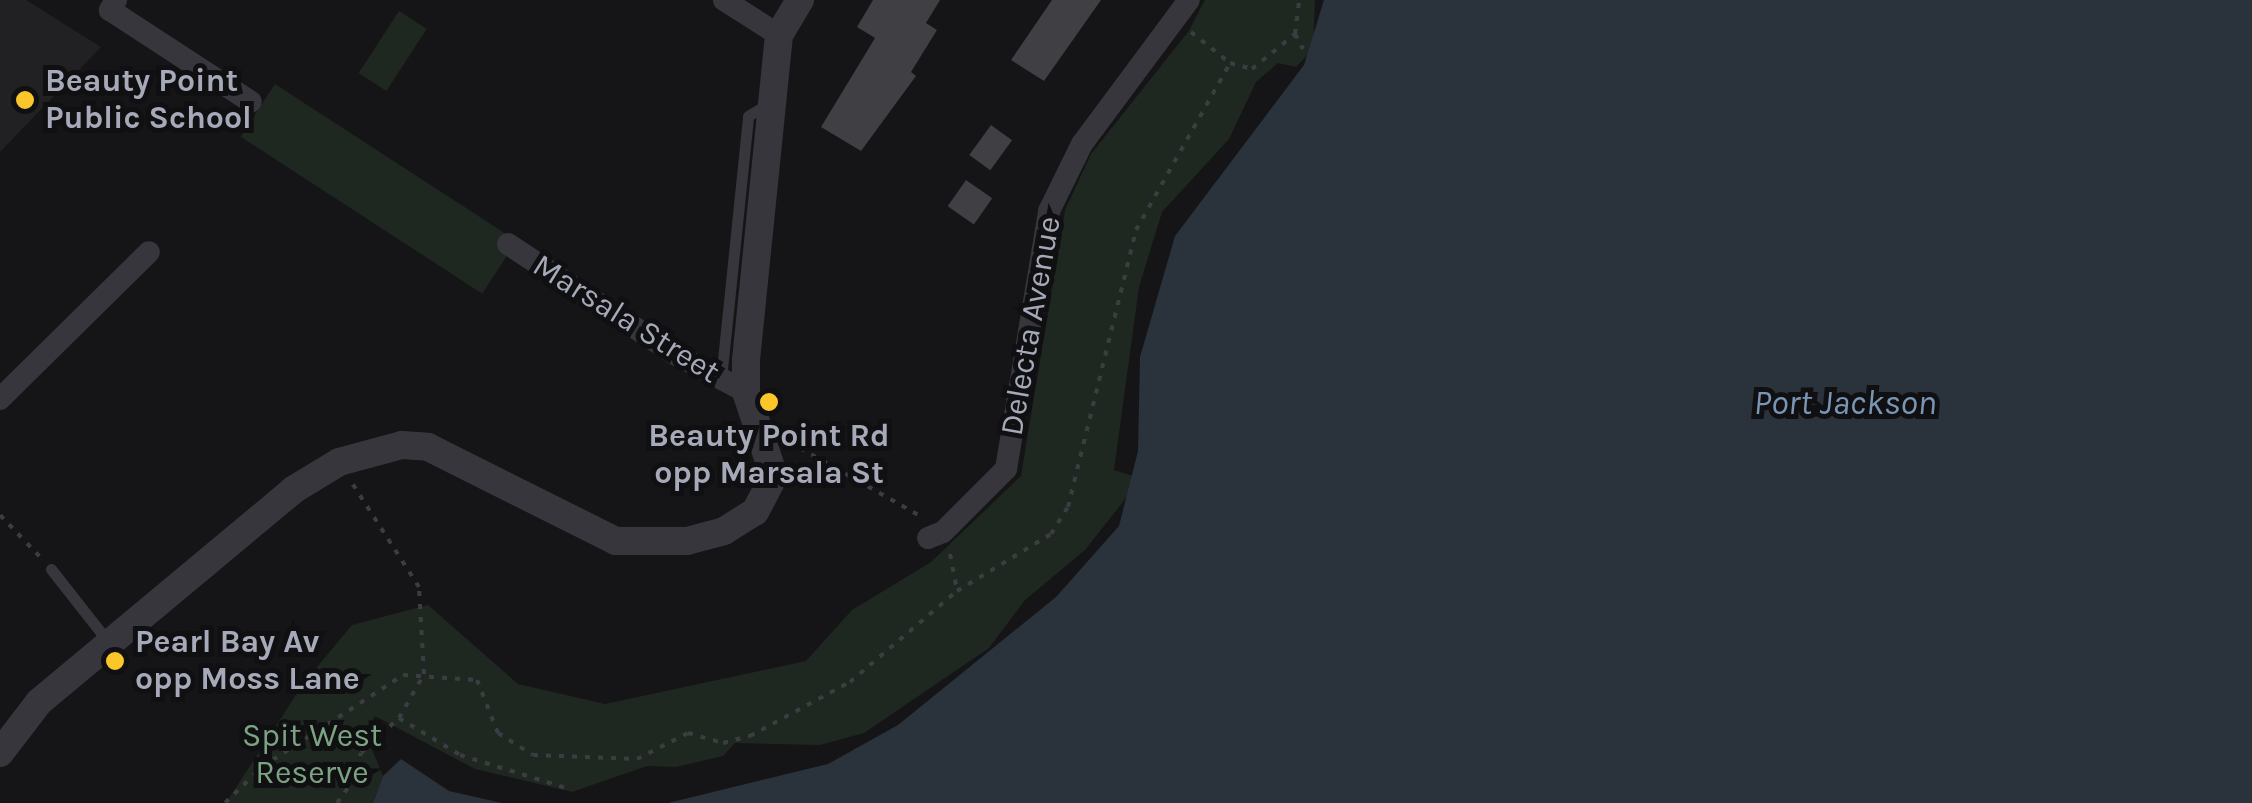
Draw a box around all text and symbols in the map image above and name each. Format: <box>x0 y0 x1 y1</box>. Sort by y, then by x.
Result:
place label: Beauty Point Public School <box>45 63 252 138</box>
marker: Beauty Point Public School <box>14 89 36 111</box>
street label: Delecta Avenue <box>993 213 1069 439</box>
street label: Marsala Street <box>526 246 726 392</box>
water label: Port Jackson <box>1753 382 1937 424</box>
marker: Beauty Point Rd opp Marsala St <box>758 391 780 413</box>
place label: Beauty Point Rd opp Marsala St <box>648 418 890 493</box>
place label: Pearl Bay Av opp Moss Lane <box>135 624 360 699</box>
marker: Pearl Bay Av opp Moss Lane <box>104 650 126 672</box>
park label: Spit West Reserve <box>242 718 382 793</box>

